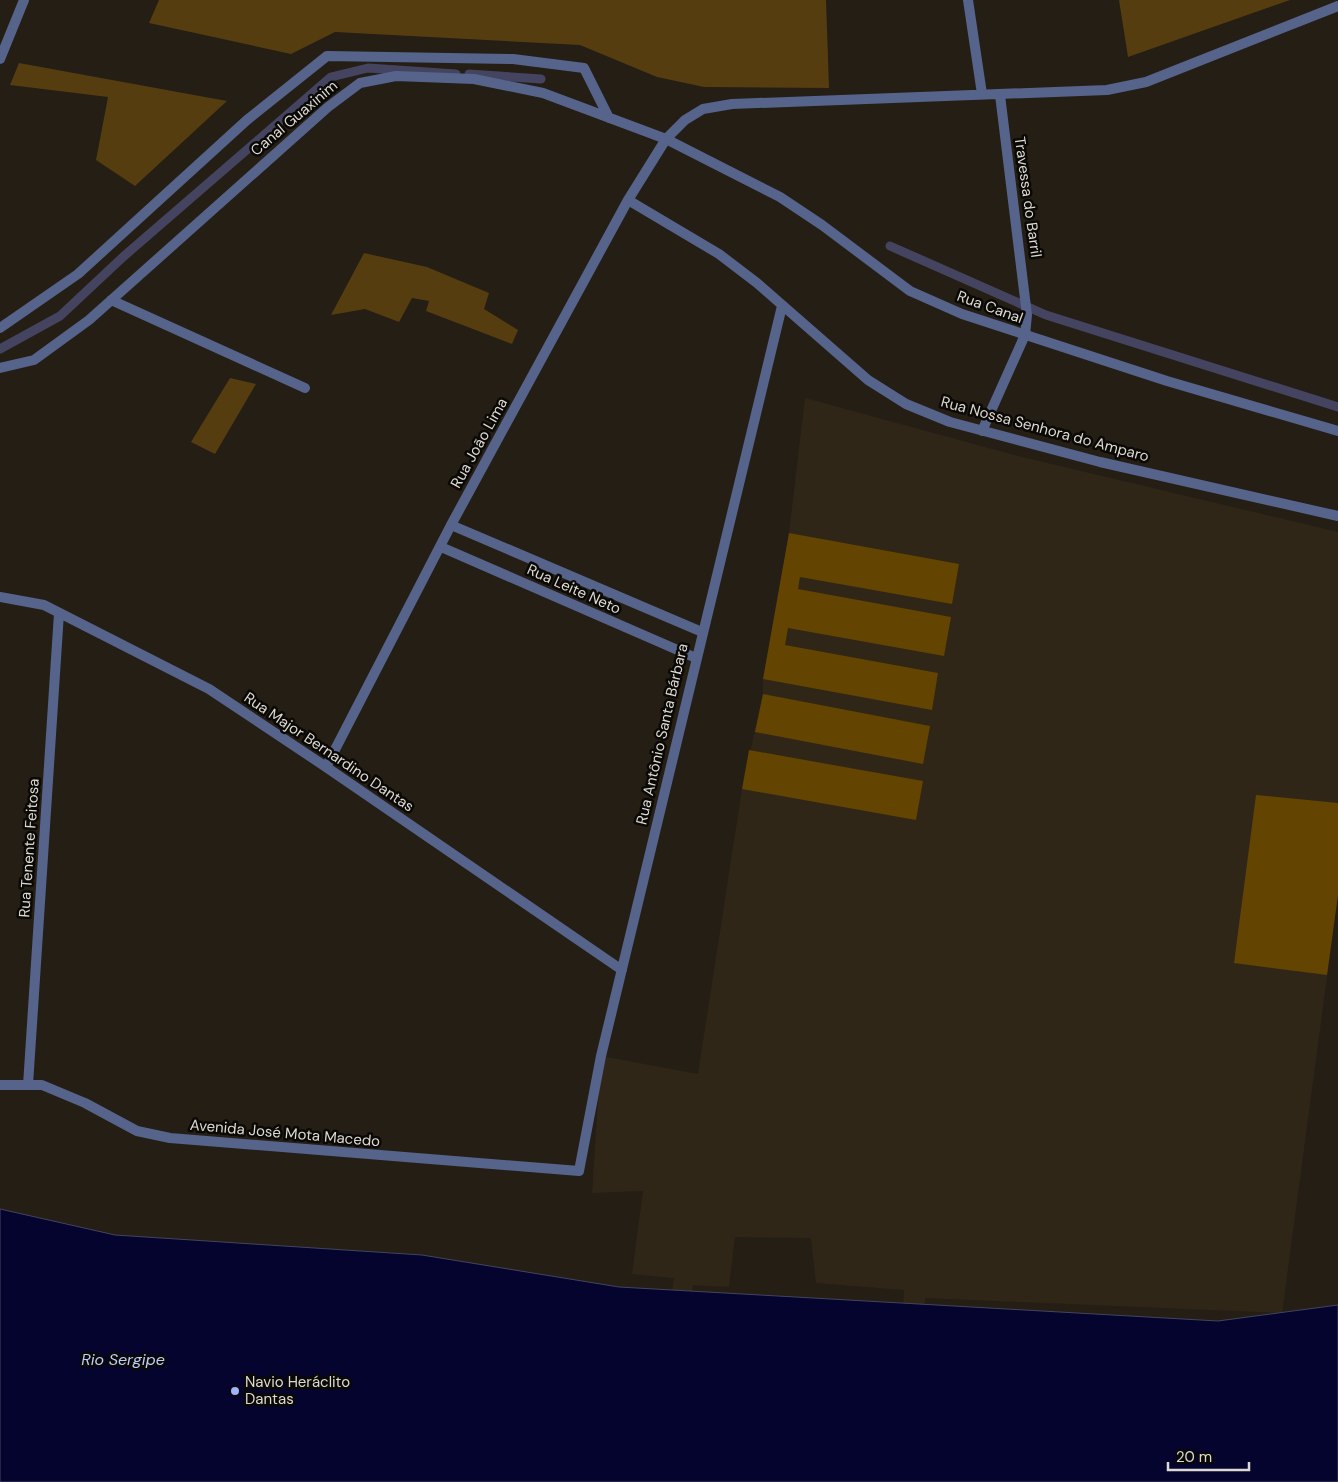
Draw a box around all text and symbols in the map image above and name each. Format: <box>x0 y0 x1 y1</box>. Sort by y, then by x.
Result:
street label: Canal Guaxinim <box>246 76 342 160</box>
street label: Travessa do Barril <box>1010 135 1046 259</box>
street label: Rua Canal <box>954 286 1026 328</box>
street label: Rua Nossa Senhora do Amparo <box>939 392 1151 466</box>
street label: Rua João Lima <box>446 394 512 492</box>
street label: Rua Leite Neto <box>524 559 624 619</box>
street label: Rua Antônio Santa Bárbara <box>631 641 693 827</box>
street label: Rua Major Bernardino Dantas <box>240 688 418 816</box>
street label: Rua Tenente Feitosa <box>14 778 44 918</box>
street label: Avenida José Mota Macedo <box>189 1115 381 1151</box>
water label: Rio Sergipe <box>81 1349 165 1370</box>
place label: Navio Heráclito Dantas <box>245 1372 350 1409</box>
marker: Navio Heráclito Dantas <box>229 1385 241 1397</box>
scale bar <box>1168 1440 1249 1472</box>
text: 20 m <box>1176 1447 1212 1467</box>

